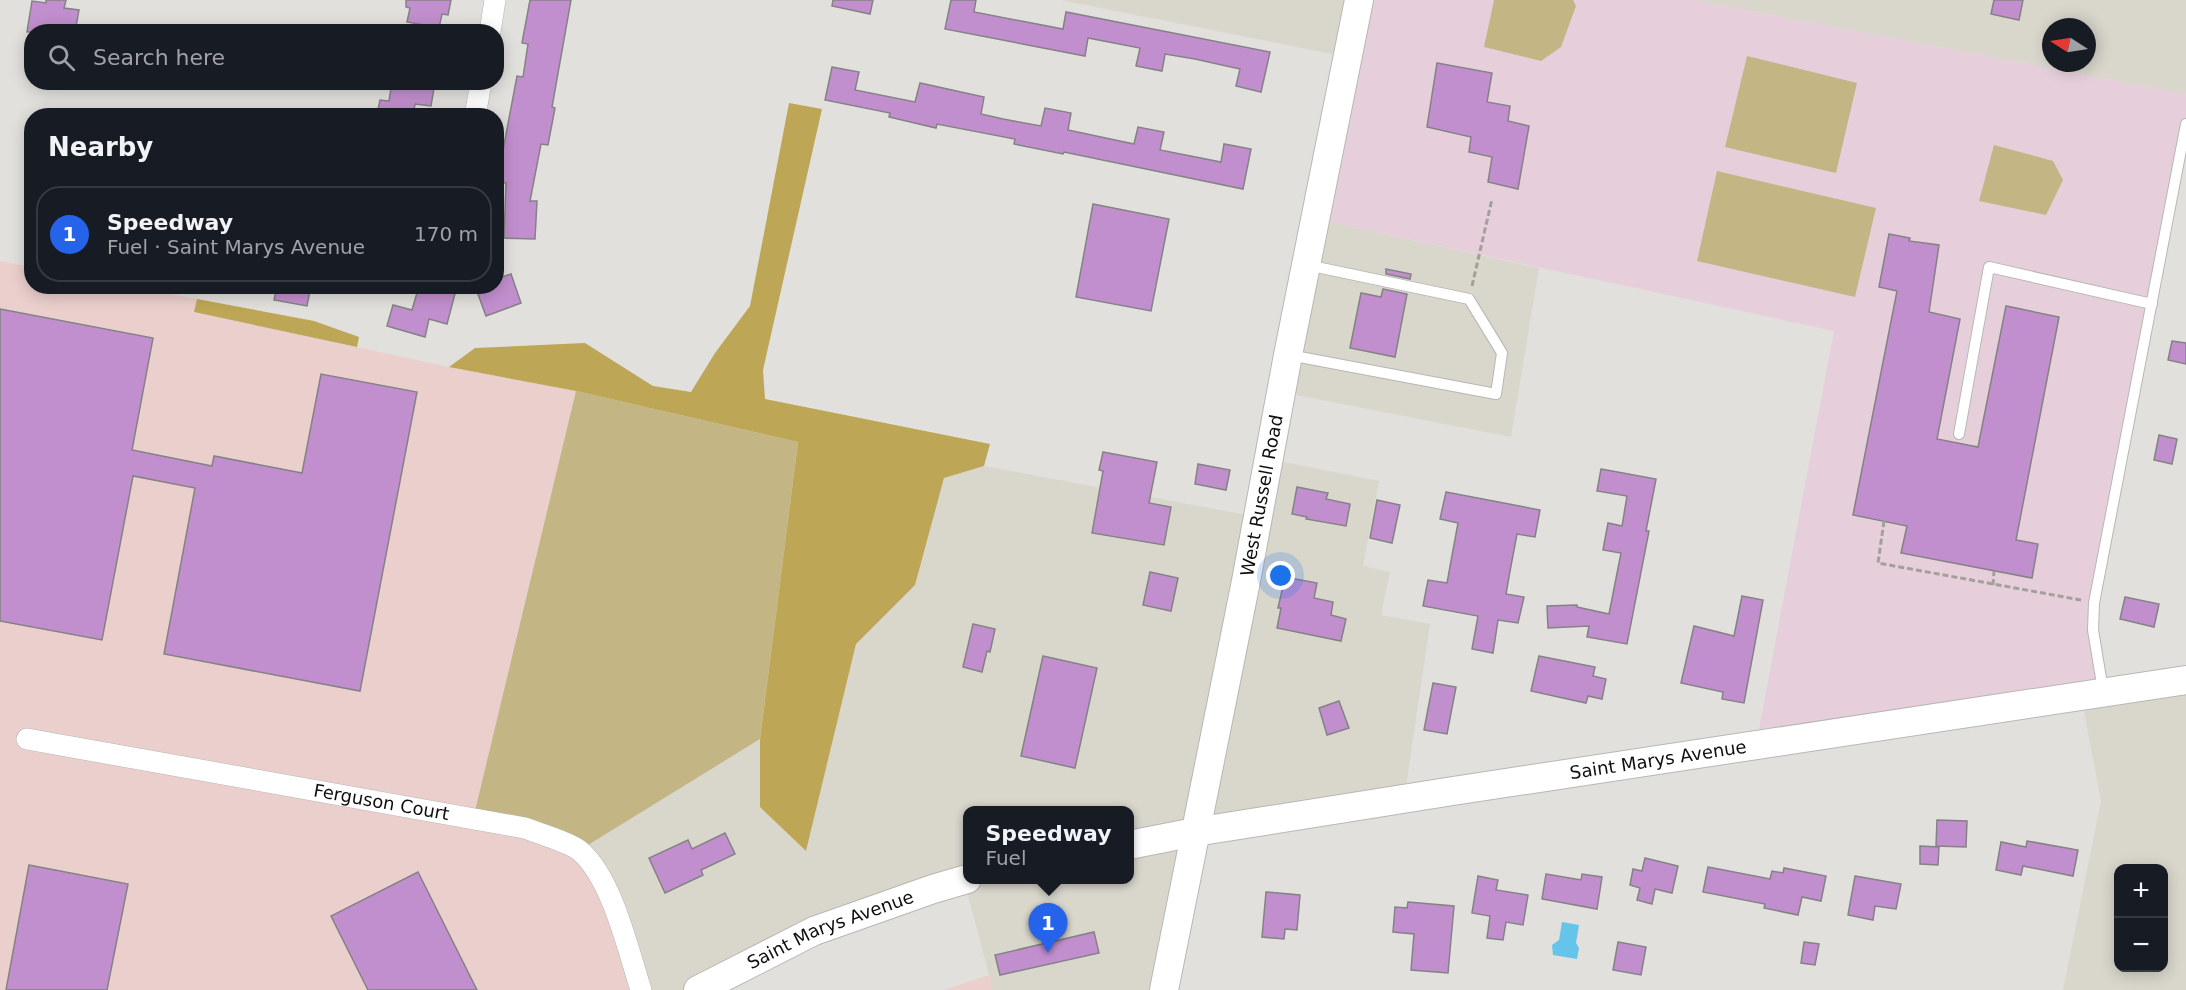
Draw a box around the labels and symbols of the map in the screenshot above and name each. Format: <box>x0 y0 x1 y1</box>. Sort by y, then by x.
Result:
north arrow <box>2042 18 2096 72</box>
street label: West Russell Road <box>1236 413 1287 578</box>
your location <box>1266 561 1295 590</box>
street label: Saint Marys Avenue <box>1568 736 1748 783</box>
street label: Ferguson Court <box>312 779 451 824</box>
street label: Saint Marys Avenue <box>744 886 916 973</box>
pin: 1 <box>1028 904 1068 953</box>

